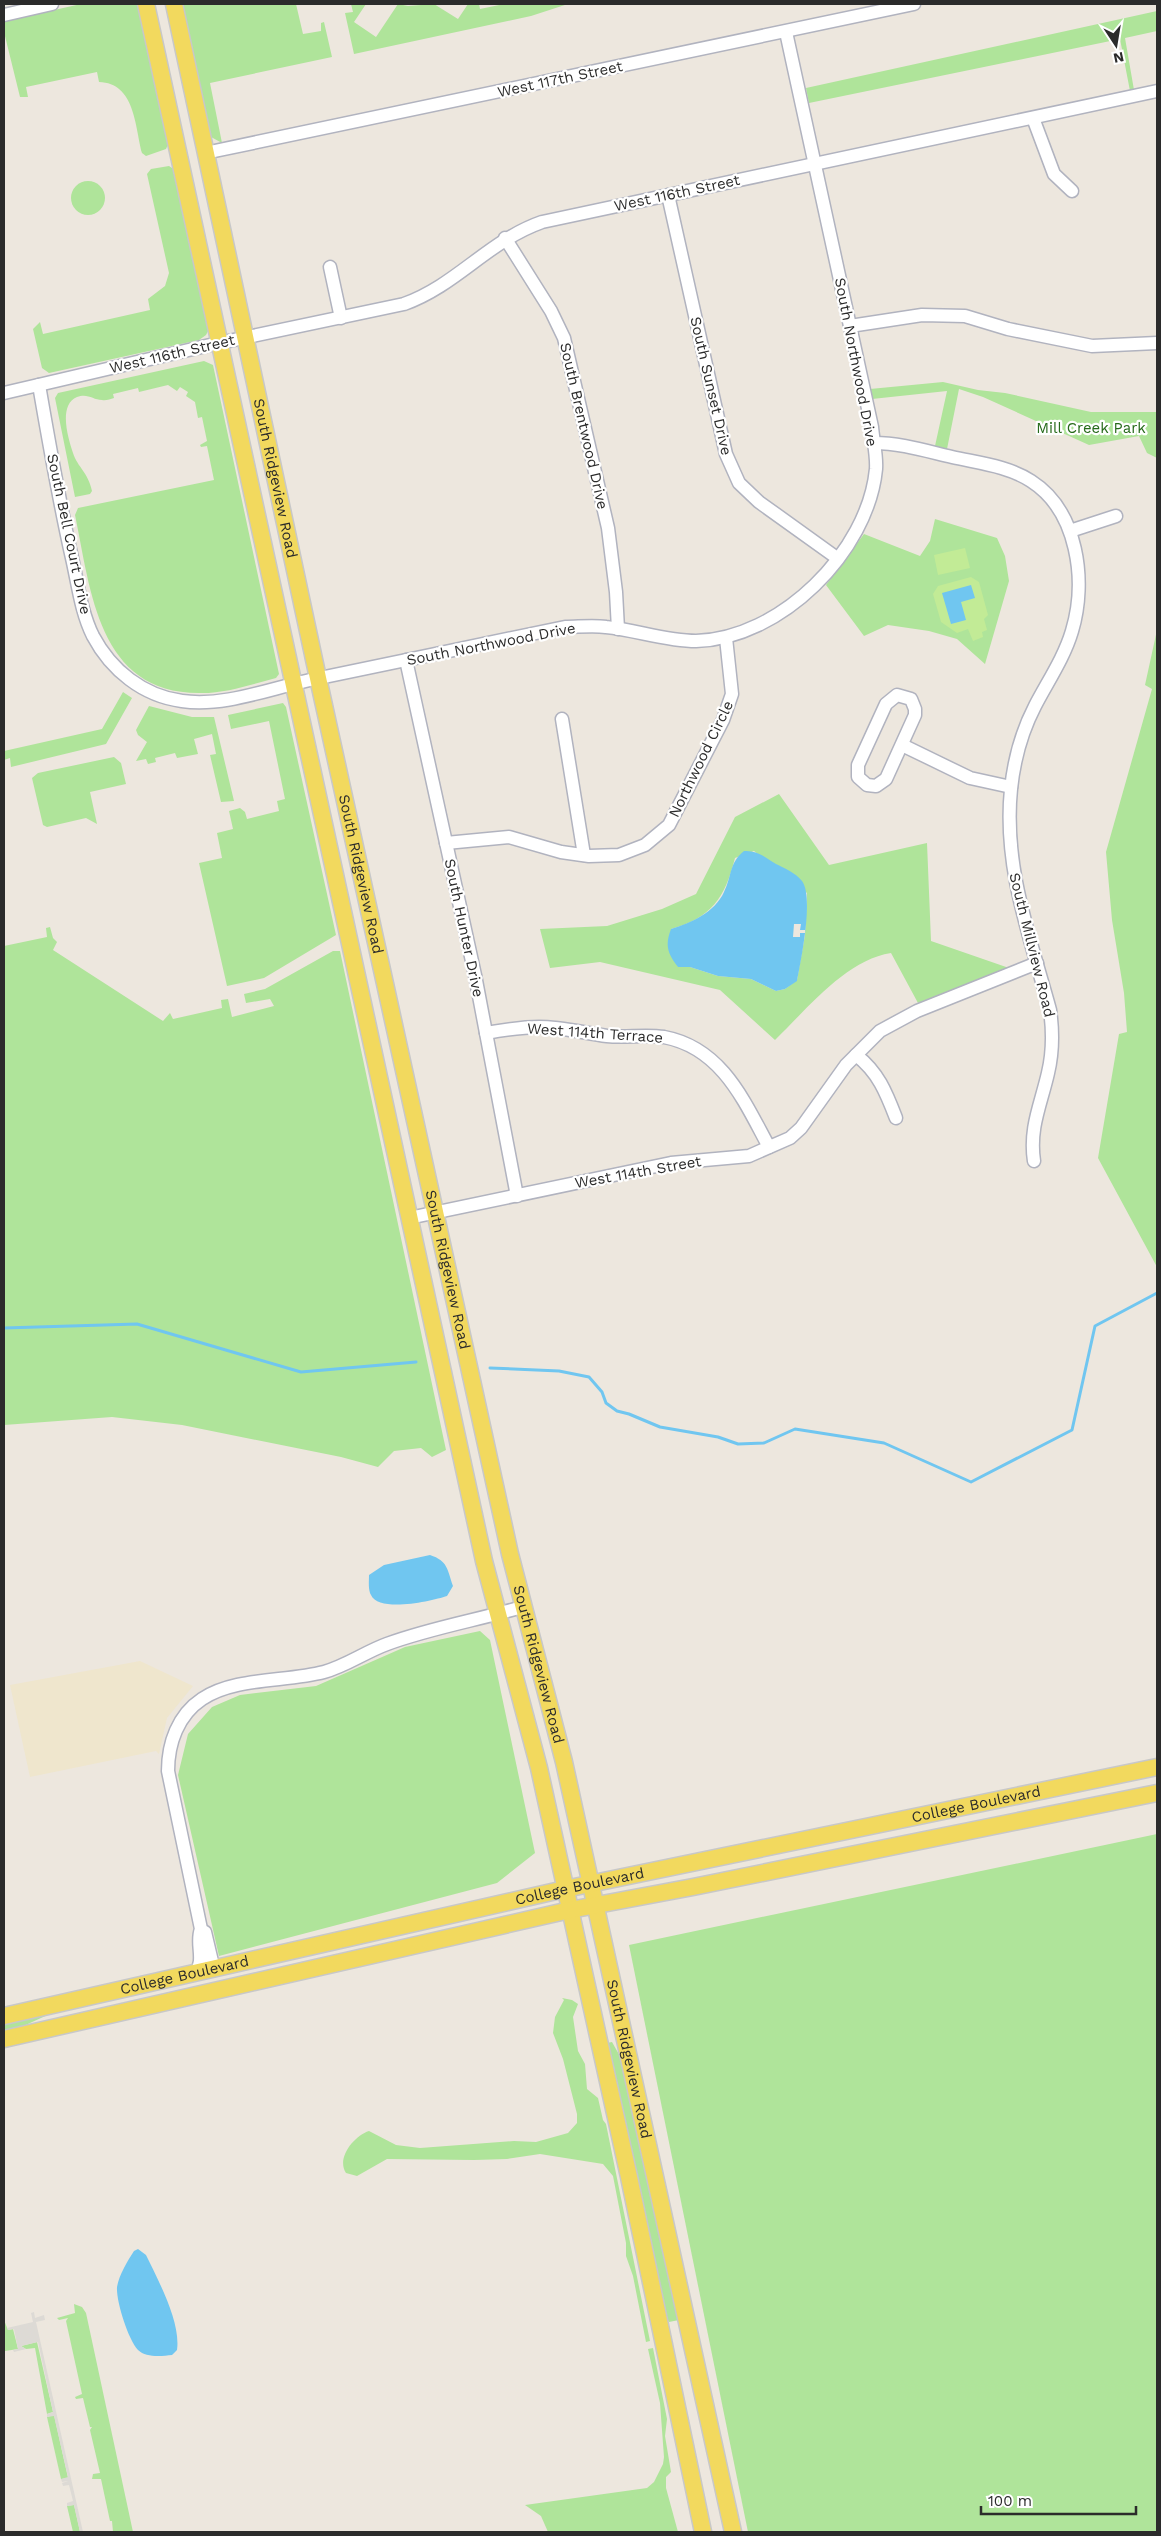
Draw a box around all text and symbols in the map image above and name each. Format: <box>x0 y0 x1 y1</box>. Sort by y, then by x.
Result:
north arrow <box>1091 20 1141 70</box>
text: N <box>1112 49 1125 67</box>
street label: West 117th Street <box>496 57 625 101</box>
street label: West 116th Street <box>612 171 742 215</box>
street label: South Northwood Drive <box>831 276 881 448</box>
street label: South Sunset Drive <box>686 315 736 457</box>
street label: West 116th Street <box>108 331 237 377</box>
street label: South Brentwood Drive <box>556 341 612 511</box>
street label: South Ridgeview Road <box>250 397 301 560</box>
park label: Mill Creek Park <box>1036 419 1146 437</box>
street label: South Bell Court Drive <box>43 452 95 616</box>
street label: South Northwood Drive <box>405 619 577 669</box>
street label: Northwood Circle <box>665 698 737 820</box>
street label: South Ridgeview Road <box>335 793 387 956</box>
street label: South Hunter Drive <box>441 857 487 999</box>
street label: South Millview Road <box>1005 871 1059 1019</box>
street label: West 114th Terrace <box>526 1019 664 1047</box>
street label: West 114th Street <box>573 1152 703 1192</box>
street label: South Ridgeview Road <box>421 1188 474 1351</box>
street label: South Ridgeview Road <box>509 1583 568 1745</box>
street label: College Boulevard <box>910 1782 1042 1826</box>
street label: College Boulevard <box>513 1864 646 1909</box>
street label: College Boulevard <box>118 1952 251 1998</box>
street label: South Ridgeview Road <box>603 1978 655 2140</box>
scale bar <box>981 2484 1136 2516</box>
text: 100 m <box>988 2492 1032 2510</box>

